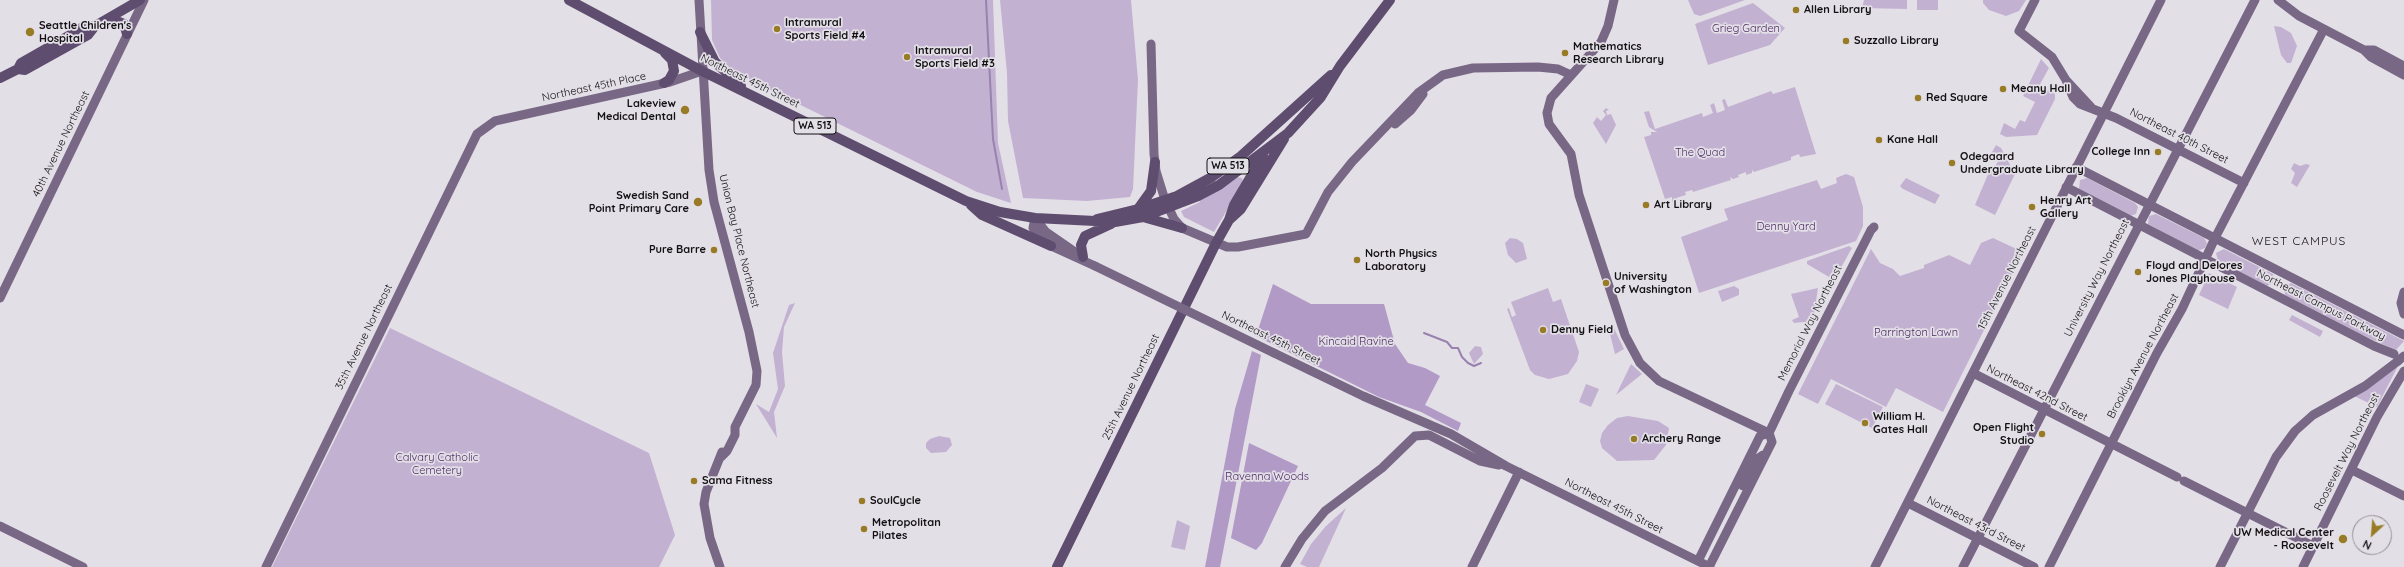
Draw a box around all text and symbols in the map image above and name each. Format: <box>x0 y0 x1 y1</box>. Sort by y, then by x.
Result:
place label: Allen Library <box>1804 3 1871 17</box>
marker: Allen Library <box>1791 5 1801 15</box>
place label: Intramural Sports Field #4 <box>785 16 865 42</box>
place label: Seattle Children's Hospital <box>39 19 131 45</box>
park label: Grieg Garden <box>1712 22 1780 36</box>
marker: Intramural Sports Field #4 <box>772 24 782 34</box>
marker: Seattle Children's Hospital <box>24 26 36 38</box>
place label: Suzzallo Library <box>1854 34 1939 48</box>
marker: Suzzallo Library <box>1841 36 1851 46</box>
place label: Mathematics Research Library <box>1573 40 1664 66</box>
place label: Intramural Sports Field #3 <box>915 44 995 70</box>
marker: Mathematics Research Library <box>1560 48 1570 58</box>
street label: Northeast 45th Street <box>698 51 802 111</box>
marker: Intramural Sports Field #3 <box>902 52 912 62</box>
street label: Northeast 45th Place <box>541 70 647 104</box>
place label: Meany Hall <box>2011 82 2070 96</box>
marker: Meany Hall <box>1998 84 2008 94</box>
street label: 40th Avenue Northeast <box>30 89 92 199</box>
place label: Red Square <box>1926 91 1988 105</box>
marker: Red Square <box>1913 93 1923 103</box>
place label: Lakeview Medical Dental <box>597 97 676 123</box>
marker: Lakeview Medical Dental <box>679 104 691 116</box>
street label: Northeast 40th Street <box>2127 105 2231 167</box>
road number: WA 513 <box>794 118 836 134</box>
place label: Kane Hall <box>1887 133 1938 147</box>
marker: Kane Hall <box>1874 135 1884 145</box>
place label: College Inn <box>2091 145 2150 159</box>
park label: The Quad <box>1675 146 1725 160</box>
marker: College Inn <box>2153 147 2163 157</box>
place label: Odegaard Undergraduate Library <box>1960 150 2084 176</box>
road number: WA 513 <box>1207 158 1249 174</box>
marker: Odegaard Undergraduate Library <box>1947 158 1957 168</box>
street label: Union Bay Place Northeast <box>716 173 762 309</box>
place label: Swedish Sand Point Primary Care <box>589 189 689 215</box>
place label: Henry Art Gallery <box>2040 194 2092 220</box>
marker: Swedish Sand Point Primary Care <box>692 196 704 208</box>
place label: Art Library <box>1654 198 1712 212</box>
marker: Art Library <box>1641 200 1651 210</box>
marker: Henry Art Gallery <box>2027 202 2037 212</box>
street label: University Way Northeast <box>2062 217 2132 339</box>
park label: Denny Yard <box>1756 220 1816 234</box>
street label: 15th Avenue Northeast <box>1975 224 2039 332</box>
district label: WEST CAMPUS <box>2252 234 2346 248</box>
place label: Pure Barre <box>649 243 706 257</box>
marker: Pure Barre <box>709 245 719 255</box>
place label: North Physics Laboratory <box>1365 247 1437 273</box>
marker: North Physics Laboratory <box>1352 255 1362 265</box>
place label: Floyd and Delores Jones Playhouse <box>2146 259 2242 285</box>
street label: Memorial Way Northeast <box>1775 263 1845 383</box>
marker: Floyd and Delores Jones Playhouse <box>2133 267 2143 277</box>
street label: Northeast Campus Parkway <box>2254 267 2388 343</box>
place label: University of Washington <box>1614 270 1692 296</box>
marker: University of Washington <box>1601 278 1611 288</box>
street label: 35th Avenue Northeast <box>333 282 395 392</box>
street label: Brooklyn Avenue Northeast <box>2104 291 2182 421</box>
street label: Northeast 45th Street <box>1219 308 1323 368</box>
place label: Denny Field <box>1551 323 1613 337</box>
marker: Denny Field <box>1538 325 1548 335</box>
park label: Parrington Lawn <box>1874 326 1958 340</box>
street label: 25th Avenue Northeast <box>1100 332 1162 442</box>
park label: Kincaid Ravine <box>1318 335 1394 349</box>
street label: Northeast 42nd Street <box>1984 362 2090 424</box>
street label: Roosevelt Way Northeast <box>2312 391 2382 513</box>
place label: William H. Gates Hall <box>1873 410 1928 436</box>
marker: William H. Gates Hall <box>1860 418 1870 428</box>
place label: Open Flight Studio <box>1973 421 2034 447</box>
marker: Open Flight Studio <box>2037 429 2047 439</box>
place label: Archery Range <box>1642 432 1721 446</box>
marker: Archery Range <box>1629 434 1639 444</box>
park label: Calvary Catholic Cemetery <box>395 451 479 477</box>
park label: Ravenna Woods <box>1225 470 1309 484</box>
place label: Sama Fitness <box>702 474 773 488</box>
street label: Northeast 45th Street <box>1563 475 1665 537</box>
marker: Sama Fitness <box>689 476 699 486</box>
street label: Northeast 43rd Street <box>1924 493 2028 555</box>
place label: SoulCycle <box>870 494 921 508</box>
marker: SoulCycle <box>857 496 867 506</box>
north arrow <box>2352 515 2392 555</box>
place label: Metropolitan Pilates <box>872 516 941 542</box>
marker: Metropolitan Pilates <box>859 524 869 534</box>
place label: UW Medical Center - Roosevelt <box>2233 526 2334 552</box>
marker: UW Medical Center - Roosevelt <box>2337 533 2349 545</box>
text: N <box>2360 537 2374 553</box>

